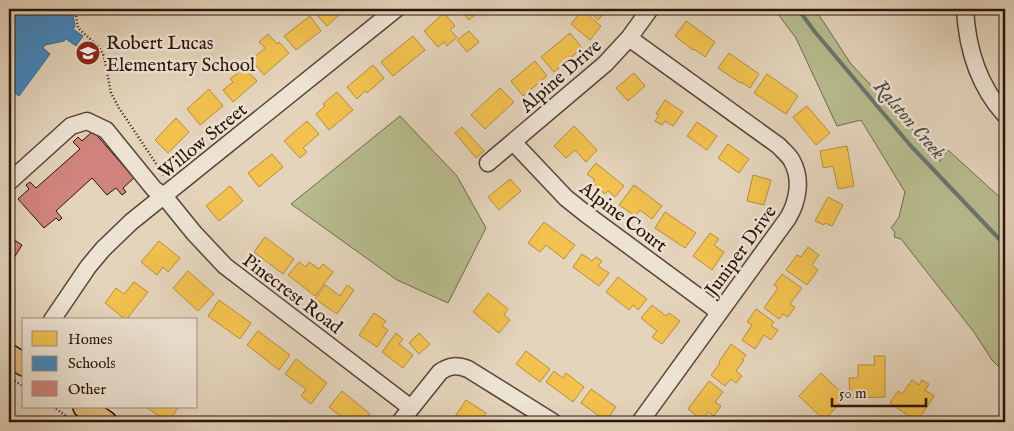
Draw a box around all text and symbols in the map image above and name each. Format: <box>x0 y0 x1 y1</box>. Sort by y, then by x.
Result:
place label: Robert Lucas Elementary School <box>106 32 256 78</box>
street label: Alpine Drive <box>515 34 607 119</box>
school or university icon: Robert Lucas Elementary School <box>75 40 101 66</box>
water label: Ralston Creek <box>867 75 950 165</box>
street label: Willow Street <box>154 98 253 185</box>
street label: Alpine Court <box>573 176 672 259</box>
street label: Juniper Drive <box>699 201 783 303</box>
street label: Pinecrest Road <box>237 249 347 341</box>
legend <box>22 318 198 408</box>
text: Homes <box>68 330 112 349</box>
text: Schools <box>68 354 116 373</box>
scale bar <box>832 376 925 408</box>
text: Other <box>68 380 106 399</box>
text: 50 m <box>839 384 867 403</box>

